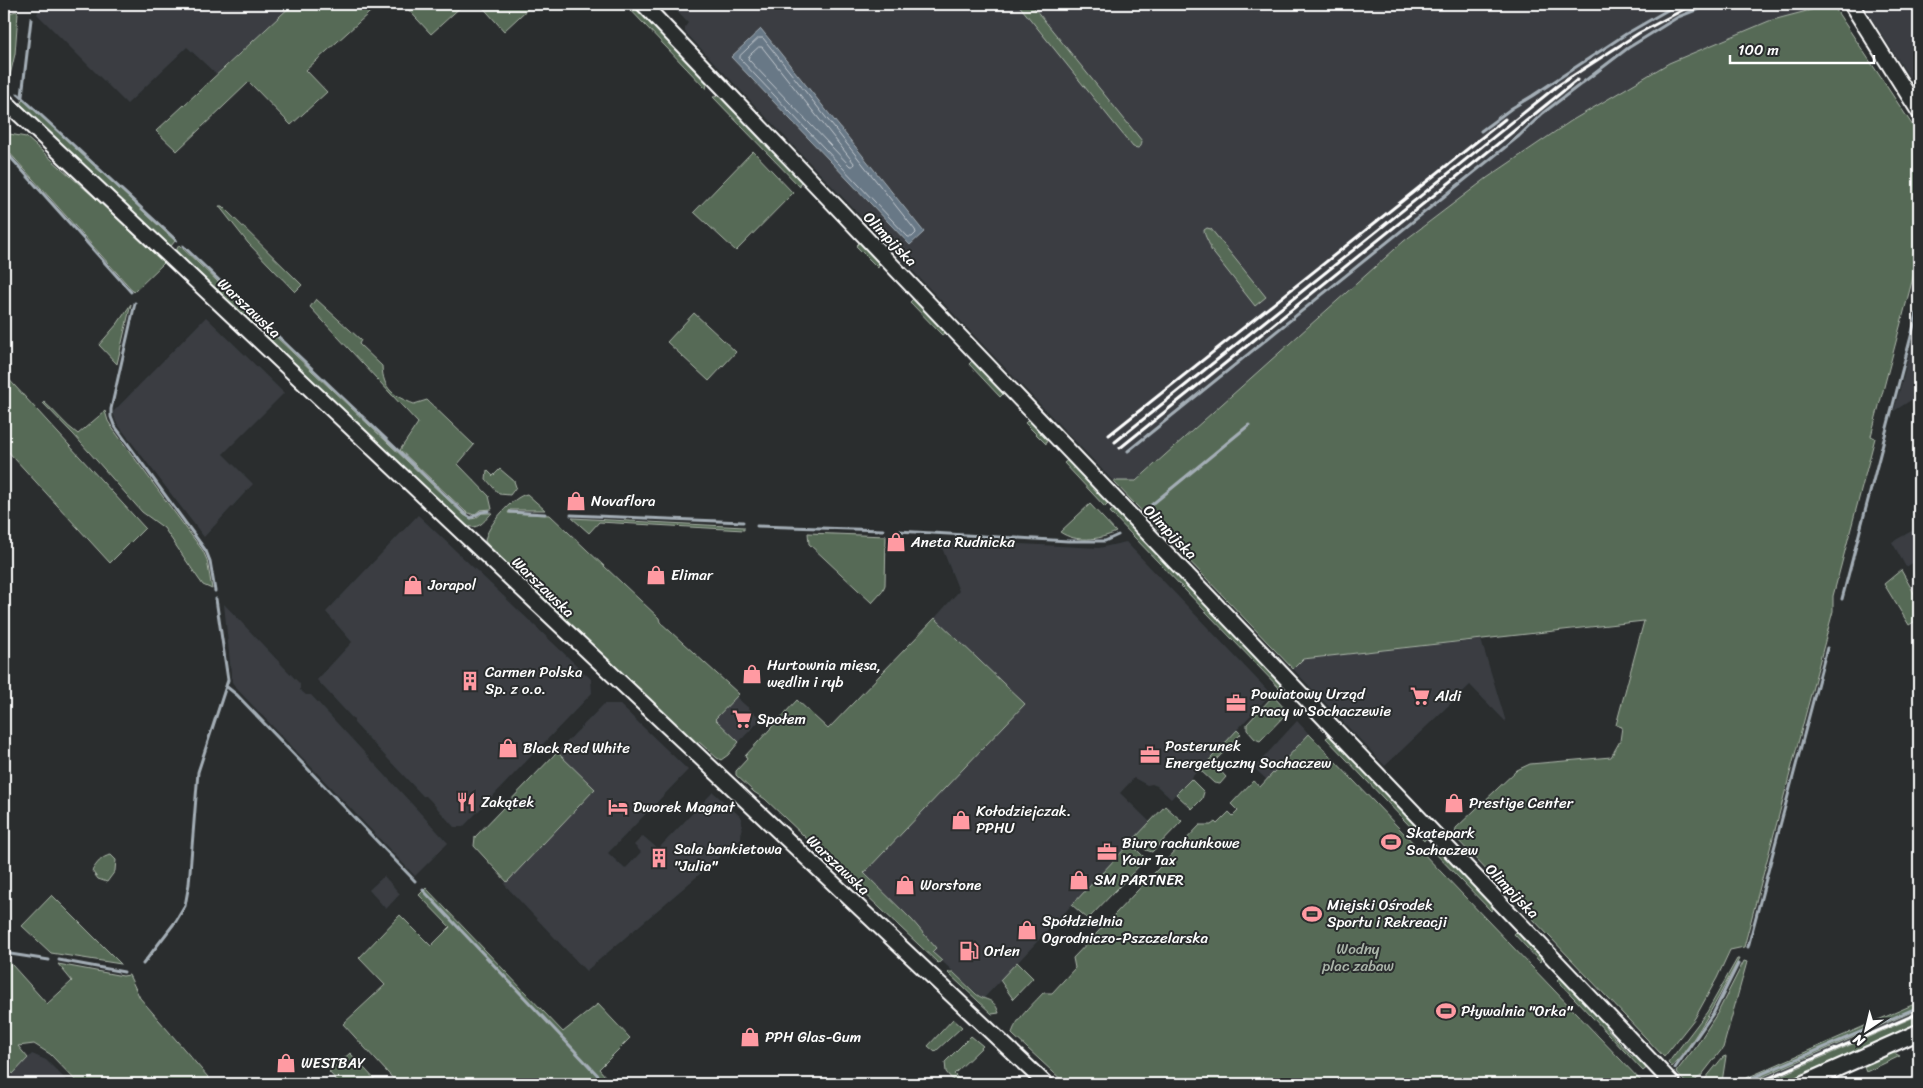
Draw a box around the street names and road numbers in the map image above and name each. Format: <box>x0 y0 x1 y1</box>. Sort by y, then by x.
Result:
street label: Olimpijska <box>857 205 924 273</box>
street label: Warszawska <box>211 271 287 345</box>
street label: Olimpijska <box>1137 498 1204 566</box>
street label: Warszawska <box>505 550 581 624</box>
street label: Warszawska <box>800 828 876 902</box>
street label: Olimpijska <box>1479 857 1546 925</box>

